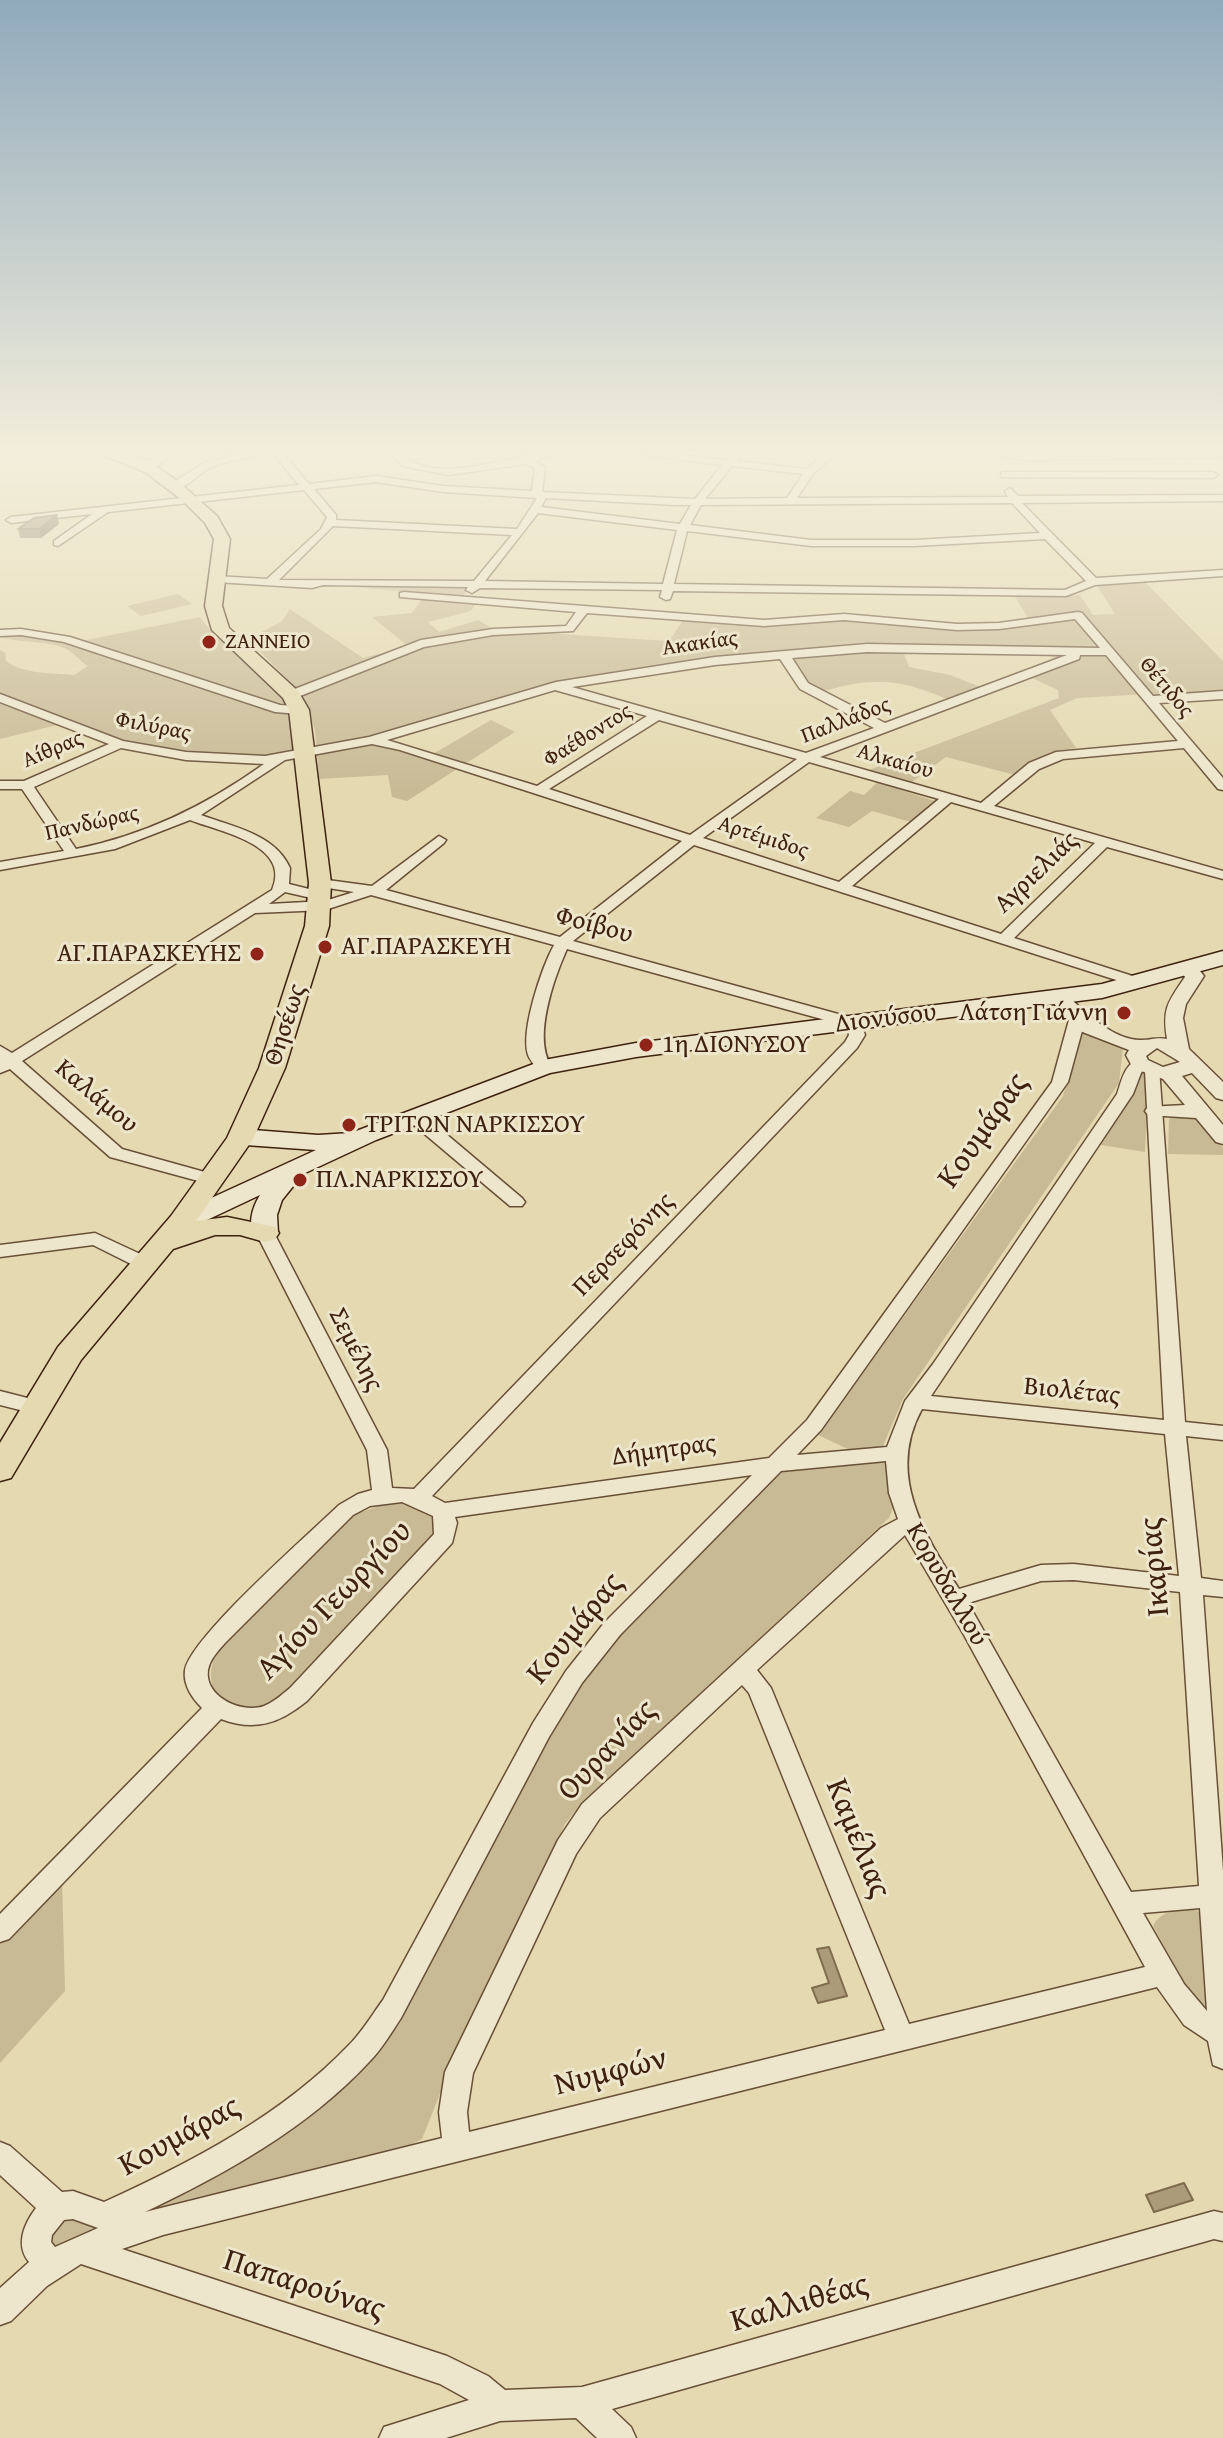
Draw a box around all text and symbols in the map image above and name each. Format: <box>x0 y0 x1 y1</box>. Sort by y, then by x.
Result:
street label: Ακακίας <box>661 626 739 662</box>
place label: ΖΑΝΝΕΙΟ <box>225 629 310 655</box>
marker: ΖΑΝΝΕΙΟ <box>200 633 218 651</box>
street label: Θέτιδος <box>1133 652 1199 724</box>
street label: Παλλάδος <box>798 692 894 750</box>
street label: Φαέθοντος <box>539 698 637 774</box>
street label: Φιλύρας <box>113 707 193 747</box>
street label: Αίθρας <box>19 726 87 774</box>
street label: Αλκαίου <box>854 739 936 785</box>
street label: Πανδώρας <box>43 800 141 848</box>
street label: Αρτέμιδος <box>714 811 812 865</box>
street label: Αγριελιάς <box>988 825 1086 921</box>
street label: Φοίβου <box>552 901 636 951</box>
place label: ΑΓ.ΠΑΡΑΣΚΕΥΗ <box>341 931 511 963</box>
place label: ΑΓ.ΠΑΡΑΣΚΕΥΗΣ <box>57 938 241 970</box>
marker: ΑΓ.ΠΑΡΑΣΚΕΥΗ <box>316 938 334 956</box>
marker: ΑΓ.ΠΑΡΑΣΚΕΥΗΣ <box>248 945 266 963</box>
street label: Θησέως <box>258 980 314 1070</box>
street label: Διονύσου <box>834 997 938 1041</box>
place label: Λάτση Γιάννη <box>959 997 1108 1029</box>
marker: Λάτση Γιάννη <box>1115 1004 1133 1022</box>
place label: 1η ΔΙΟΝΥΣΟΥ <box>662 1029 810 1061</box>
marker: 1η ΔΙΟΝΥΣΟΥ <box>637 1036 655 1054</box>
street label: Καλάμου <box>48 1053 144 1141</box>
street label: Κουμάρας <box>930 1066 1038 1196</box>
place label: ΤΡΙΤΩΝ ΝΑΡΚΙΣΣΟΥ <box>365 1109 585 1141</box>
marker: ΤΡΙΤΩΝ ΝΑΡΚΙΣΣΟΥ <box>340 1116 358 1134</box>
place label: ΠΛ.ΝΑΡΚΙΣΣΟΥ <box>316 1164 483 1196</box>
marker: ΠΛ.ΝΑΡΚΙΣΣΟΥ <box>291 1171 309 1189</box>
street label: Περσεφόνης <box>567 1186 681 1304</box>
street label: Σεμέλης <box>321 1303 389 1397</box>
street label: Βιολέτας <box>1022 1371 1122 1413</box>
street label: Δήμητρας <box>610 1428 718 1474</box>
street label: Αγίου Γεωργίου <box>249 1513 421 1689</box>
street label: Ικαρίας <box>1133 1516 1179 1618</box>
street label: Κορυδαλλού <box>898 1518 994 1652</box>
street label: Κουμάρας <box>519 1565 633 1693</box>
street label: Ουρανίας <box>550 1692 666 1810</box>
street label: Καμέλιας <box>816 1774 898 1904</box>
street label: Νυμφών <box>551 2040 671 2106</box>
street label: Κουμάρας <box>113 2088 247 2186</box>
street label: Παπαρούνας <box>218 2242 390 2330</box>
street label: Καλλιθέας <box>727 2266 873 2342</box>

